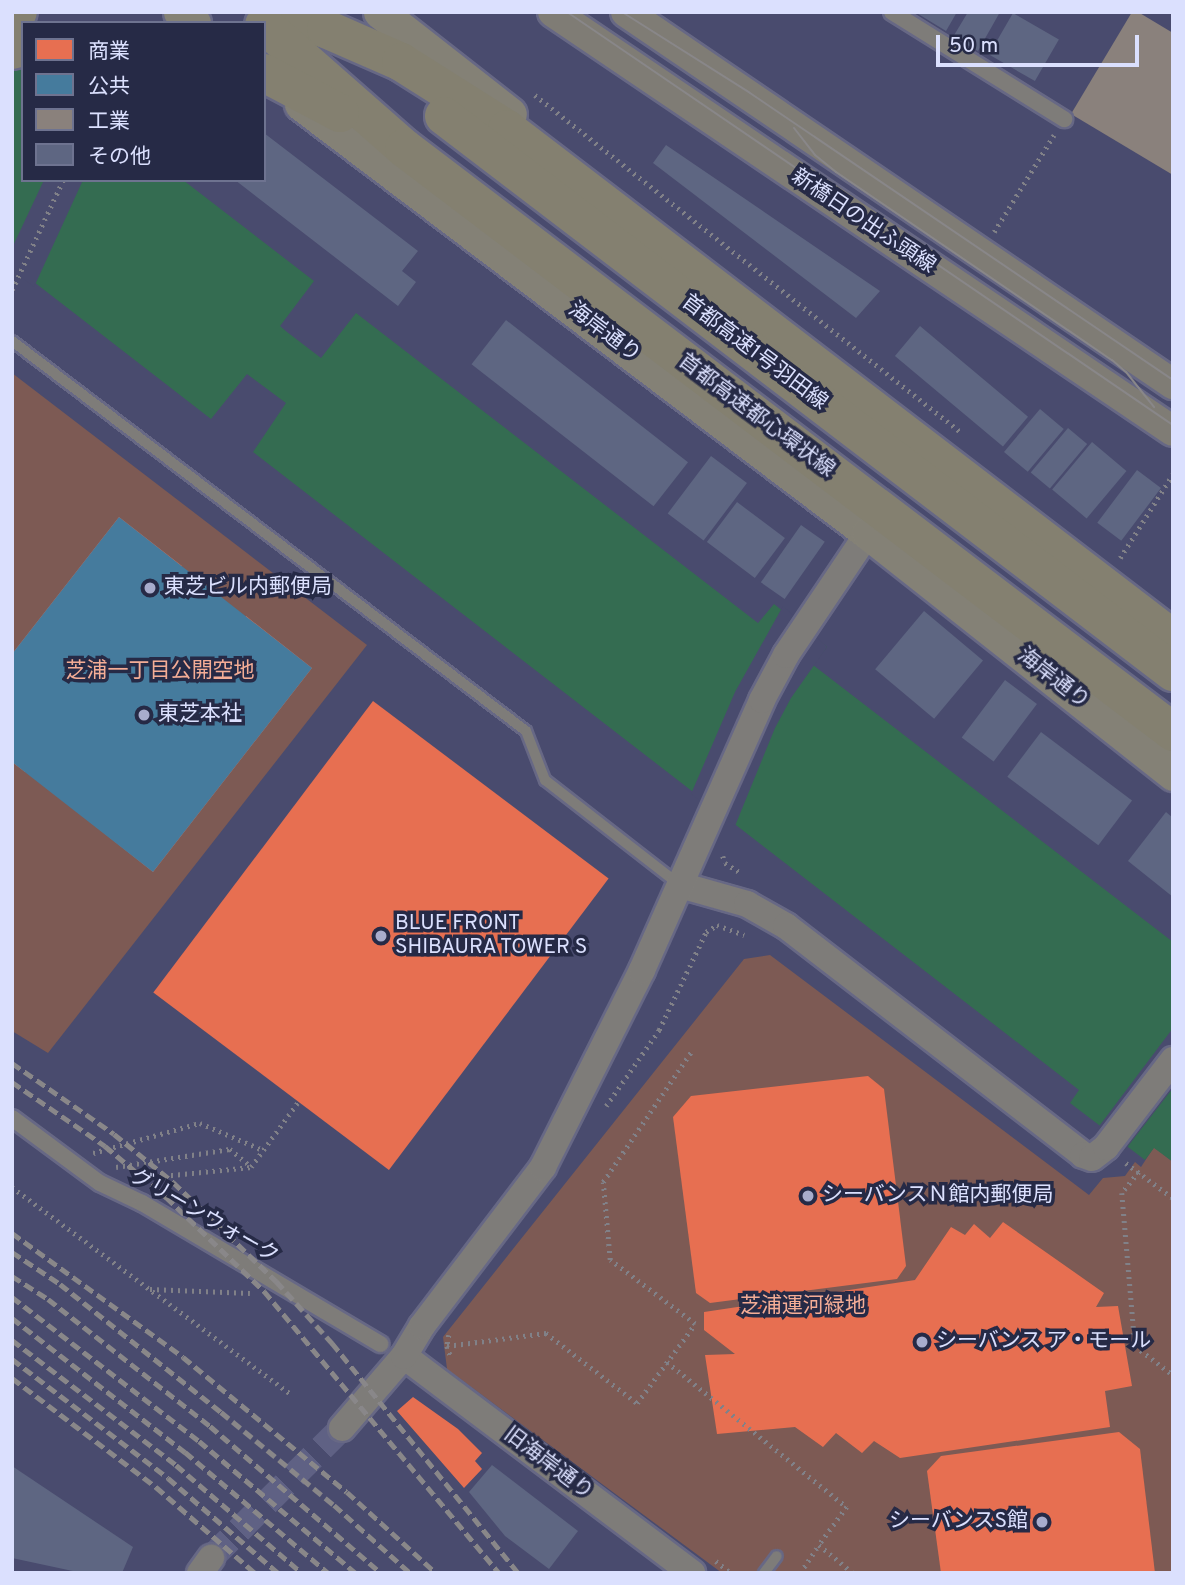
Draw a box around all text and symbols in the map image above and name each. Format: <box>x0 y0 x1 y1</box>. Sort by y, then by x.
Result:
legend <box>21 21 266 182</box>
scale bar <box>940 21 1143 65</box>
text: 50 m <box>949 33 998 60</box>
text: 商業 <box>88 39 130 66</box>
text: 公共 <box>88 74 130 101</box>
text: 工業 <box>88 109 130 136</box>
text: その他 <box>88 144 151 171</box>
street label: 新橋日の出ふ頭線 <box>786 165 940 279</box>
street label: 首都高速1号羽田線 <box>676 290 832 416</box>
street label: 海岸通り <box>563 298 645 368</box>
street label: 首都高速都心環状線 <box>673 349 839 483</box>
place label: 東芝ビル内郵便局 <box>164 575 332 601</box>
marker: 東芝ビル内郵便局 <box>142 580 158 596</box>
street label: 海岸通り <box>1012 643 1094 715</box>
park label: 芝浦一丁目公開空地 <box>66 659 254 685</box>
place label: 東芝本社 <box>158 702 242 728</box>
marker: 東芝本社 <box>136 707 152 723</box>
place label: BLUE FRONT SHIBAURA TOWER S <box>395 911 589 961</box>
marker: BLUE FRONT SHIBAURA TOWER S <box>373 928 389 944</box>
street label: グリーンウォーク <box>125 1164 283 1270</box>
place label: シーバンスＮ館内郵便局 <box>822 1183 1053 1209</box>
marker: シーバンスＮ館内郵便局 <box>800 1188 816 1204</box>
park label: 芝浦運河緑地 <box>740 1294 866 1320</box>
place label: シーバンス ア・モール <box>936 1329 1151 1355</box>
marker: シーバンス ア・モール <box>914 1334 930 1350</box>
street label: 旧海岸通り <box>498 1422 598 1506</box>
place label: シーバンスS館 <box>889 1509 1028 1535</box>
marker: シーバンスS館 <box>1034 1514 1050 1530</box>

